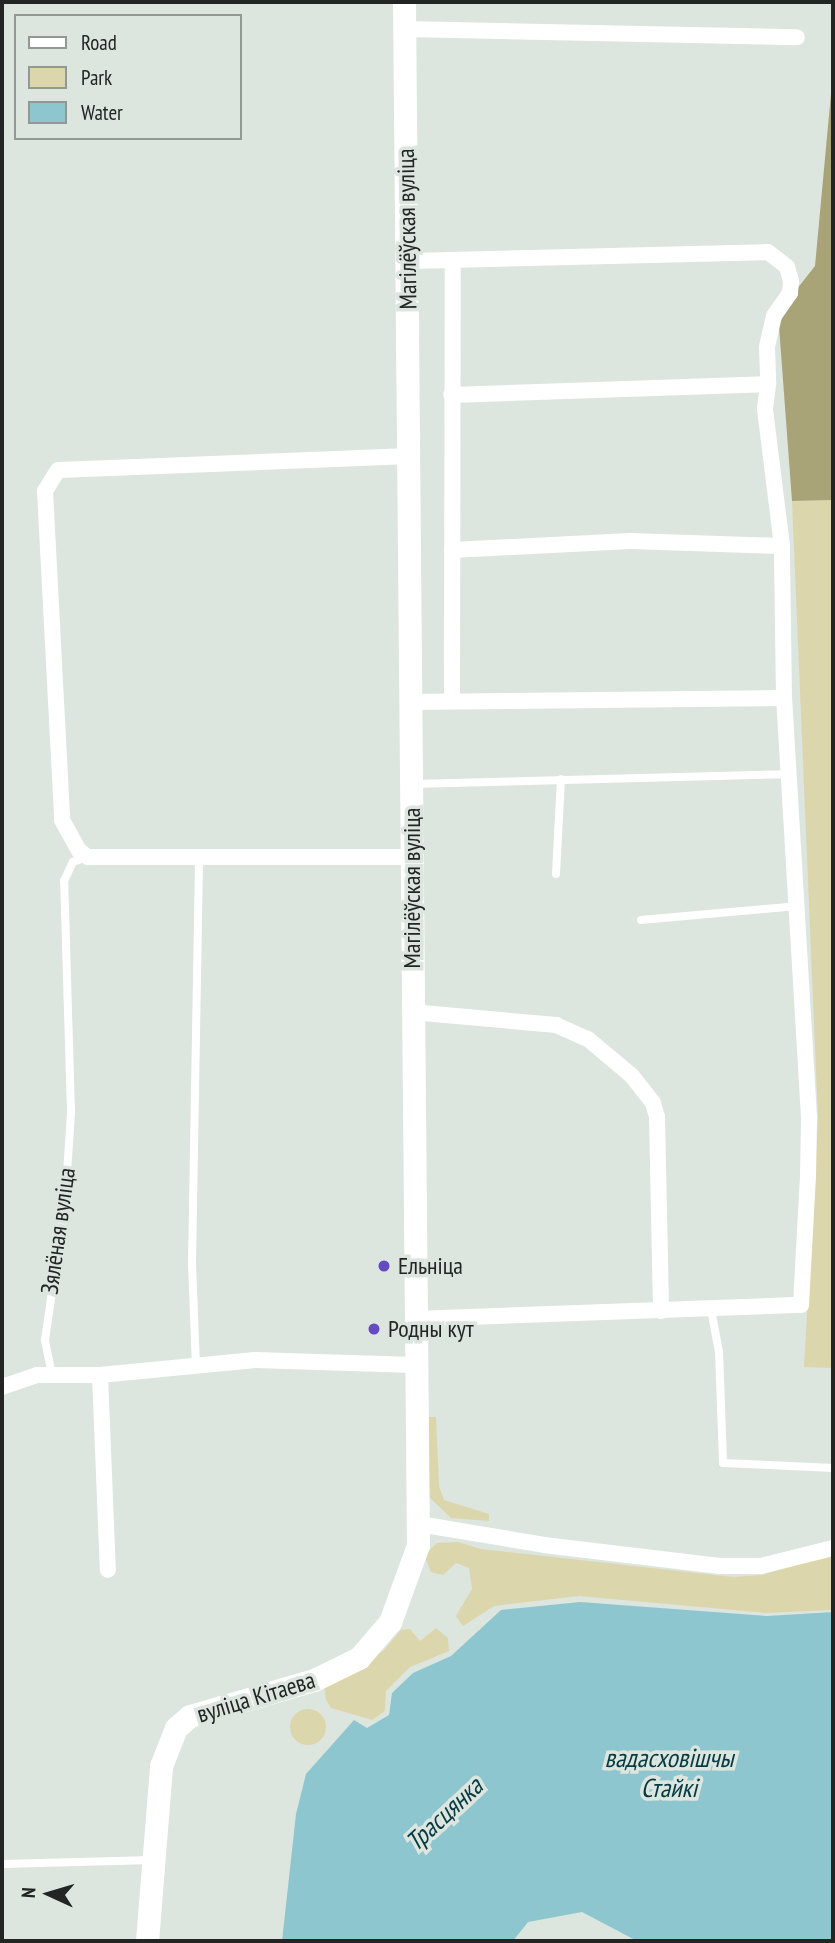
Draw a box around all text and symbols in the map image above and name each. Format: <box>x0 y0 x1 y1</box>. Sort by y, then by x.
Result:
legend <box>14 14 242 140</box>
text: Road <box>81 29 117 56</box>
text: Park <box>81 64 112 91</box>
text: Water <box>81 99 123 126</box>
street label: Магілёўская вуліца <box>391 148 423 310</box>
street label: Магілёўская вуліца <box>398 808 426 968</box>
street label: Зялёная вуліца <box>35 1166 81 1296</box>
place label: Ельніца <box>398 1252 463 1280</box>
marker: Ельніца <box>376 1258 392 1274</box>
place label: Родны кут <box>388 1315 474 1343</box>
marker: Родны кут <box>366 1321 382 1337</box>
street label: вуліца Кітаева <box>193 1665 319 1729</box>
water label: вадасховішчы Стайкі <box>604 1742 734 1803</box>
water label: Трасцянка <box>399 1771 489 1857</box>
north arrow <box>14 1859 84 1929</box>
text: N <box>16 1887 40 1899</box>

